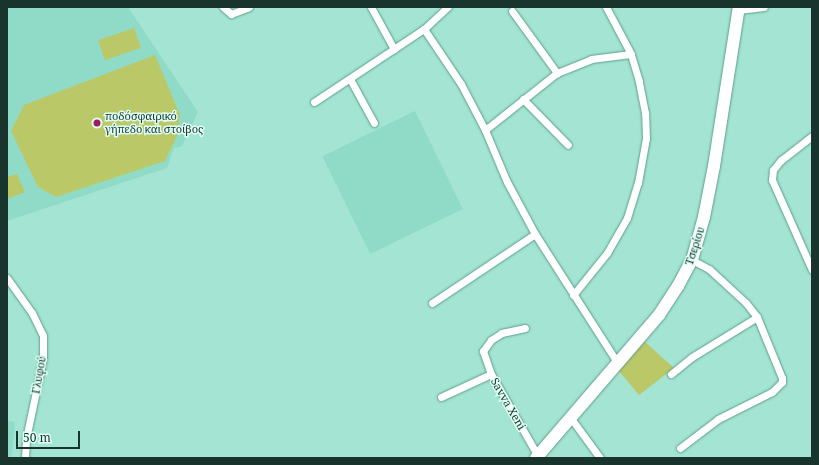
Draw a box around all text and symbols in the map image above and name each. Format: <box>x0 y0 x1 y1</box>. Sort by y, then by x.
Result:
place label: ποδόσφαιρικό γήπεδο και στοίβος <box>105 110 203 136</box>
marker: ποδόσφαιρικό γήπεδο και στοίβος <box>92 118 102 128</box>
street label: Τσερίου <box>683 225 707 267</box>
street label: Γλυφού <box>29 355 49 395</box>
street label: Savva Xeni <box>488 376 528 432</box>
scale bar <box>18 423 82 449</box>
text: 50 m <box>23 429 51 446</box>

